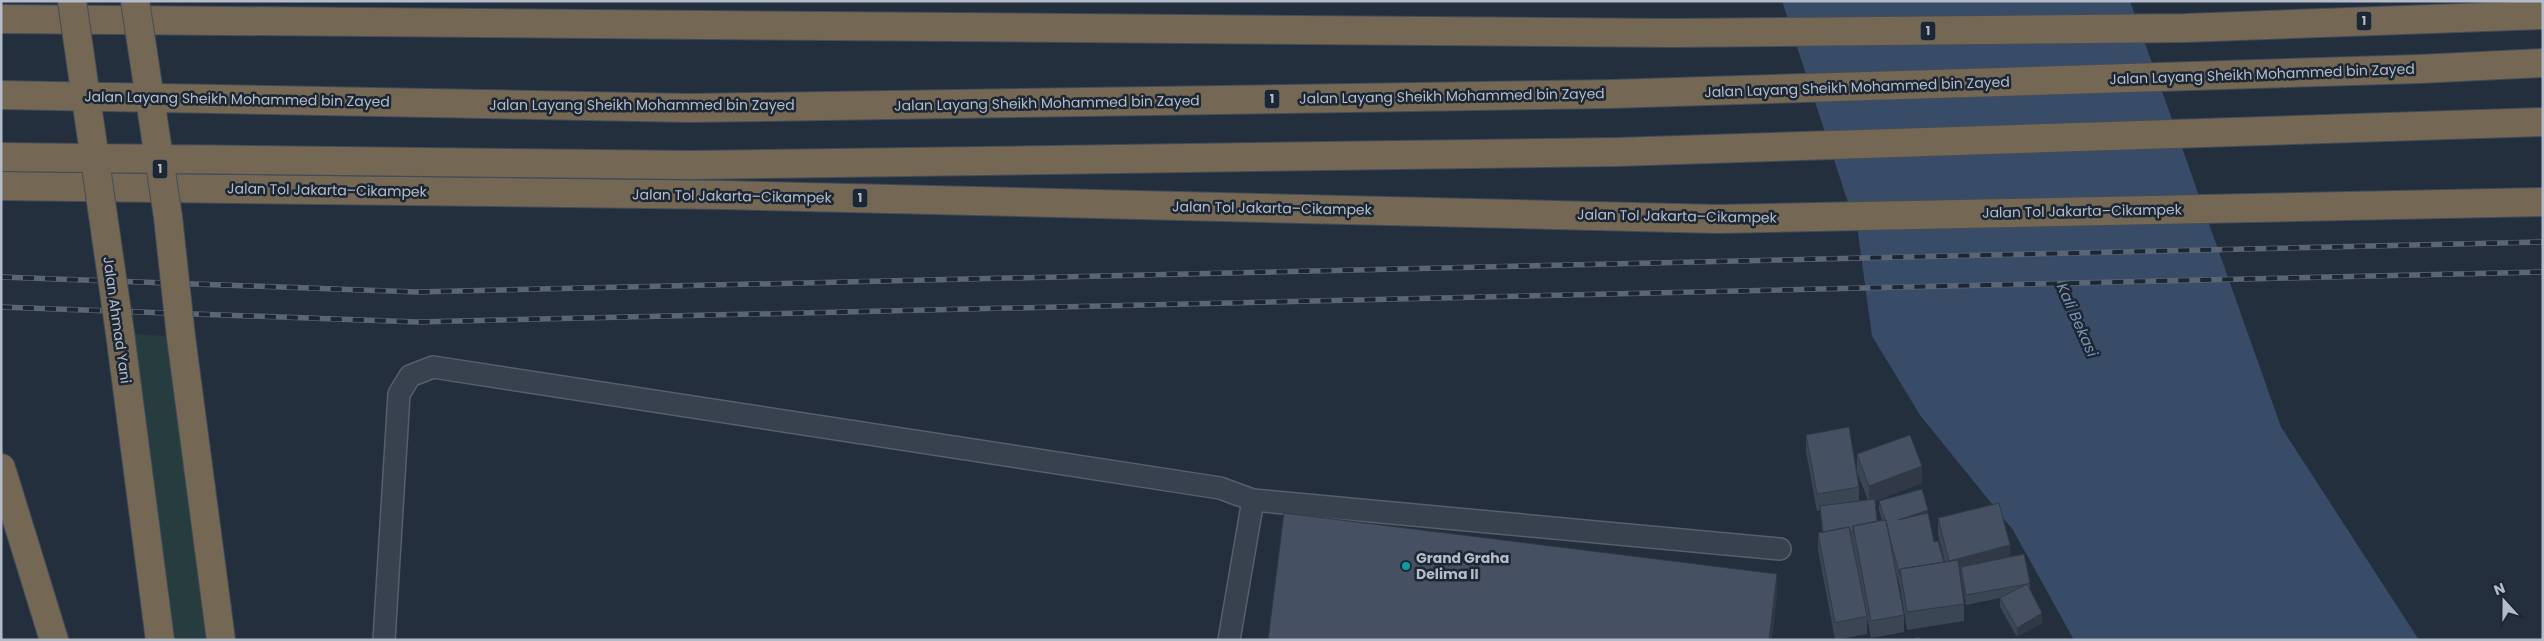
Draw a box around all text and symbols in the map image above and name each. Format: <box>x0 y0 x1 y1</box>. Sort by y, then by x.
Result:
road number: 1 <box>2356 12 2372 30</box>
road number: 1 <box>1920 22 1936 40</box>
street label: Jalan Layang Sheikh Mohammed bin Zayed <box>2109 59 2415 89</box>
street label: Jalan Layang Sheikh Mohammed bin Zayed <box>1704 72 2010 102</box>
street label: Jalan Layang Sheikh Mohammed bin Zayed <box>1299 83 1605 109</box>
street label: Jalan Layang Sheikh Mohammed bin Zayed <box>84 86 390 112</box>
street label: Jalan Layang Sheikh Mohammed bin Zayed <box>894 90 1200 116</box>
road number: 1 <box>1264 90 1280 108</box>
street label: Jalan Layang Sheikh Mohammed bin Zayed <box>489 95 795 115</box>
road number: 1 <box>152 160 168 178</box>
street label: Jalan Tol Jakarta–Cikampek <box>227 178 428 202</box>
street label: Jalan Tol Jakarta–Cikampek <box>632 184 833 208</box>
road number: 1 <box>852 188 868 208</box>
street label: Jalan Tol Jakarta–Cikampek <box>1172 196 1373 220</box>
street label: Jalan Tol Jakarta–Cikampek <box>1982 199 2183 223</box>
street label: Jalan Tol Jakarta–Cikampek <box>1577 204 1778 228</box>
street label: Jalan Ahmad Yani <box>98 255 136 385</box>
water label: Kali Bekasi <box>2052 280 2103 360</box>
place label: Grand Graha Delima II <box>1416 548 1509 584</box>
marker: Grand Graha Delima II <box>1400 560 1412 572</box>
north arrow <box>2479 576 2529 626</box>
text: N <box>2491 578 2508 600</box>

